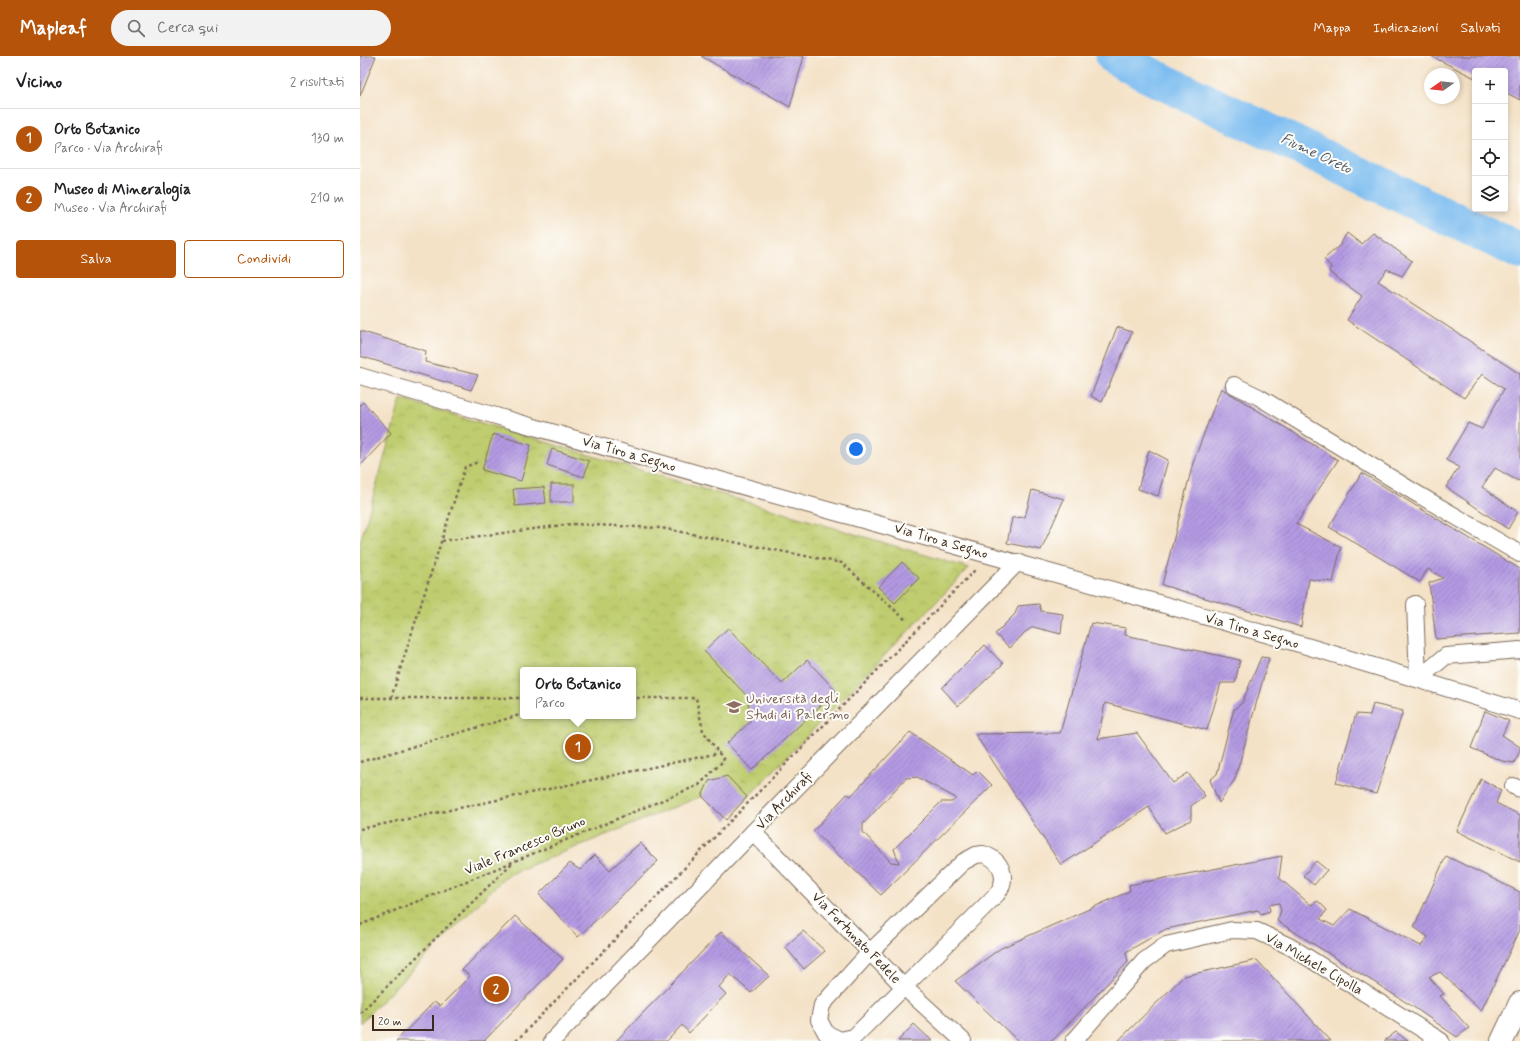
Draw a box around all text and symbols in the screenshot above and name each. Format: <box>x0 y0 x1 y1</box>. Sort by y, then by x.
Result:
search box <box>111 10 391 46</box>
text: Mapleaf <box>20 16 87 41</box>
icon: search <box>125 17 147 39</box>
text: Cerca qui <box>157 18 218 38</box>
text: Mappa <box>1313 19 1351 37</box>
text: Indicazioni <box>1373 19 1438 37</box>
text: Salvati <box>1460 19 1500 37</box>
north arrow <box>1424 68 1460 104</box>
map controls <box>1472 68 1508 212</box>
button: + <box>1472 68 1508 104</box>
text: Vicino <box>16 71 62 93</box>
text: 2 risultati <box>290 74 344 91</box>
button: − <box>1472 104 1508 140</box>
text: Orto Botanico <box>54 120 140 140</box>
water label: Fiume Oreto <box>1277 129 1356 180</box>
text: 1 <box>26 130 32 147</box>
text: 130 m <box>311 130 344 147</box>
text: Parco · Via Archirafi <box>54 140 163 157</box>
button: locate <box>1472 140 1508 176</box>
button: layers <box>1472 176 1508 212</box>
text: Museo di Mineralogia <box>54 180 191 200</box>
text: 2 <box>26 190 32 207</box>
text: 210 m <box>310 190 344 207</box>
text: Museo · Via Archirafi <box>54 200 167 217</box>
button: Salva <box>16 240 176 278</box>
button: Condividi <box>184 240 344 278</box>
street label: Via Tiro a Segno <box>579 432 678 478</box>
your location <box>846 439 866 459</box>
street label: Via Tiro a Segno <box>891 519 990 565</box>
street label: Via Tiro a Segno <box>1202 609 1301 655</box>
popup <box>520 667 636 719</box>
text: Orto Botanico <box>535 675 621 695</box>
place label: Università degli Studi di Palermo <box>746 690 850 724</box>
text: Parco <box>535 695 565 712</box>
school or university icon: Università degli Studi di Palermo <box>725 698 743 716</box>
pin: 1 <box>565 732 591 762</box>
street label: Via Archirafi <box>752 768 816 834</box>
street label: Viale Francesco Bruno <box>462 812 589 880</box>
street label: Via Fortunato Fedele <box>808 888 904 988</box>
street label: Via Michele Cipolla <box>1262 929 1366 999</box>
pin: 2 <box>483 974 509 1004</box>
scale bar <box>372 1013 434 1032</box>
text: 20 m <box>378 1015 401 1029</box>

